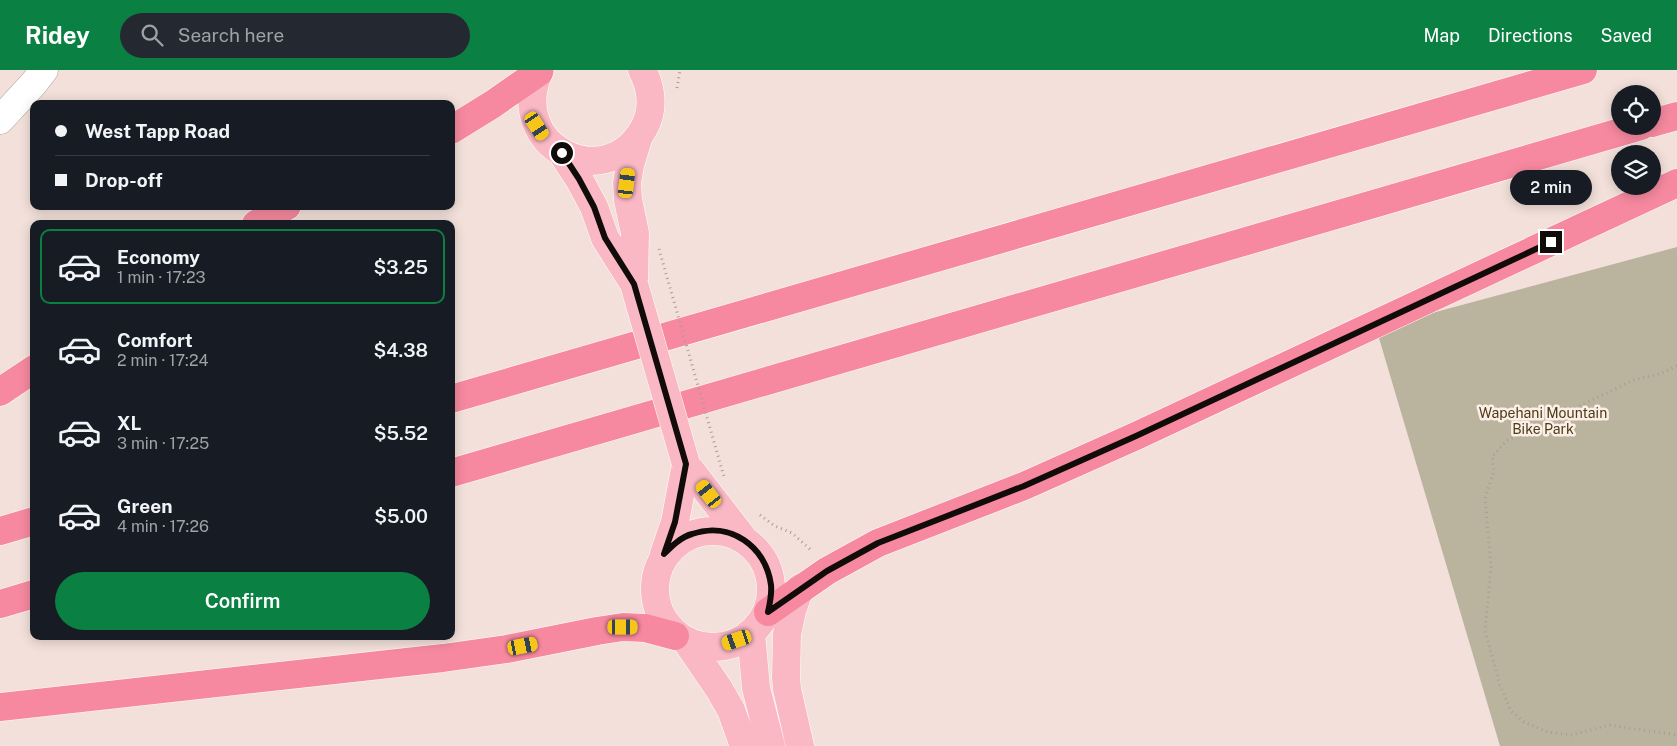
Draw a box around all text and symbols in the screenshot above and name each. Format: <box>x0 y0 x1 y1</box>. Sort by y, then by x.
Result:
search box <box>120 13 470 58</box>
text: Ridey <box>25 21 90 49</box>
icon: search <box>138 21 166 49</box>
text: Search here <box>178 24 284 46</box>
text: Map <box>1423 25 1460 46</box>
text: Directions <box>1488 25 1573 46</box>
text: Saved <box>1601 25 1652 46</box>
map controls <box>1611 85 1661 195</box>
button: locate <box>1611 85 1661 135</box>
car <box>522 109 551 143</box>
text: West Tapp Road <box>85 120 230 142</box>
route start <box>551 142 573 164</box>
button: layers <box>1611 145 1661 195</box>
car <box>617 167 636 199</box>
text: Drop-off <box>85 169 162 191</box>
callout: 2 min <box>1510 170 1592 204</box>
text: 2 min <box>1530 178 1572 197</box>
route end <box>1540 231 1562 253</box>
icon: car <box>57 244 102 289</box>
text: Economy <box>117 246 200 268</box>
text: $3.25 <box>374 256 428 278</box>
text: 1 min · 17:23 <box>117 268 206 287</box>
icon: car <box>57 327 102 372</box>
text: Comfort <box>117 329 193 351</box>
text: $4.38 <box>374 339 428 361</box>
text: 2 min · 17:24 <box>117 351 209 370</box>
park label: Wapehani Mountain Bike Park <box>1479 405 1607 437</box>
icon: car <box>57 410 102 455</box>
text: XL <box>117 412 142 434</box>
text: $5.52 <box>374 422 428 444</box>
text: 3 min · 17:25 <box>117 434 209 453</box>
car <box>693 478 724 510</box>
icon: car <box>57 493 102 538</box>
text: Green <box>117 495 172 517</box>
text: $5.00 <box>374 505 428 527</box>
text: 4 min · 17:26 <box>117 517 209 536</box>
button: Confirm <box>55 572 430 630</box>
car <box>608 620 638 635</box>
car <box>720 628 753 652</box>
car <box>506 636 539 656</box>

